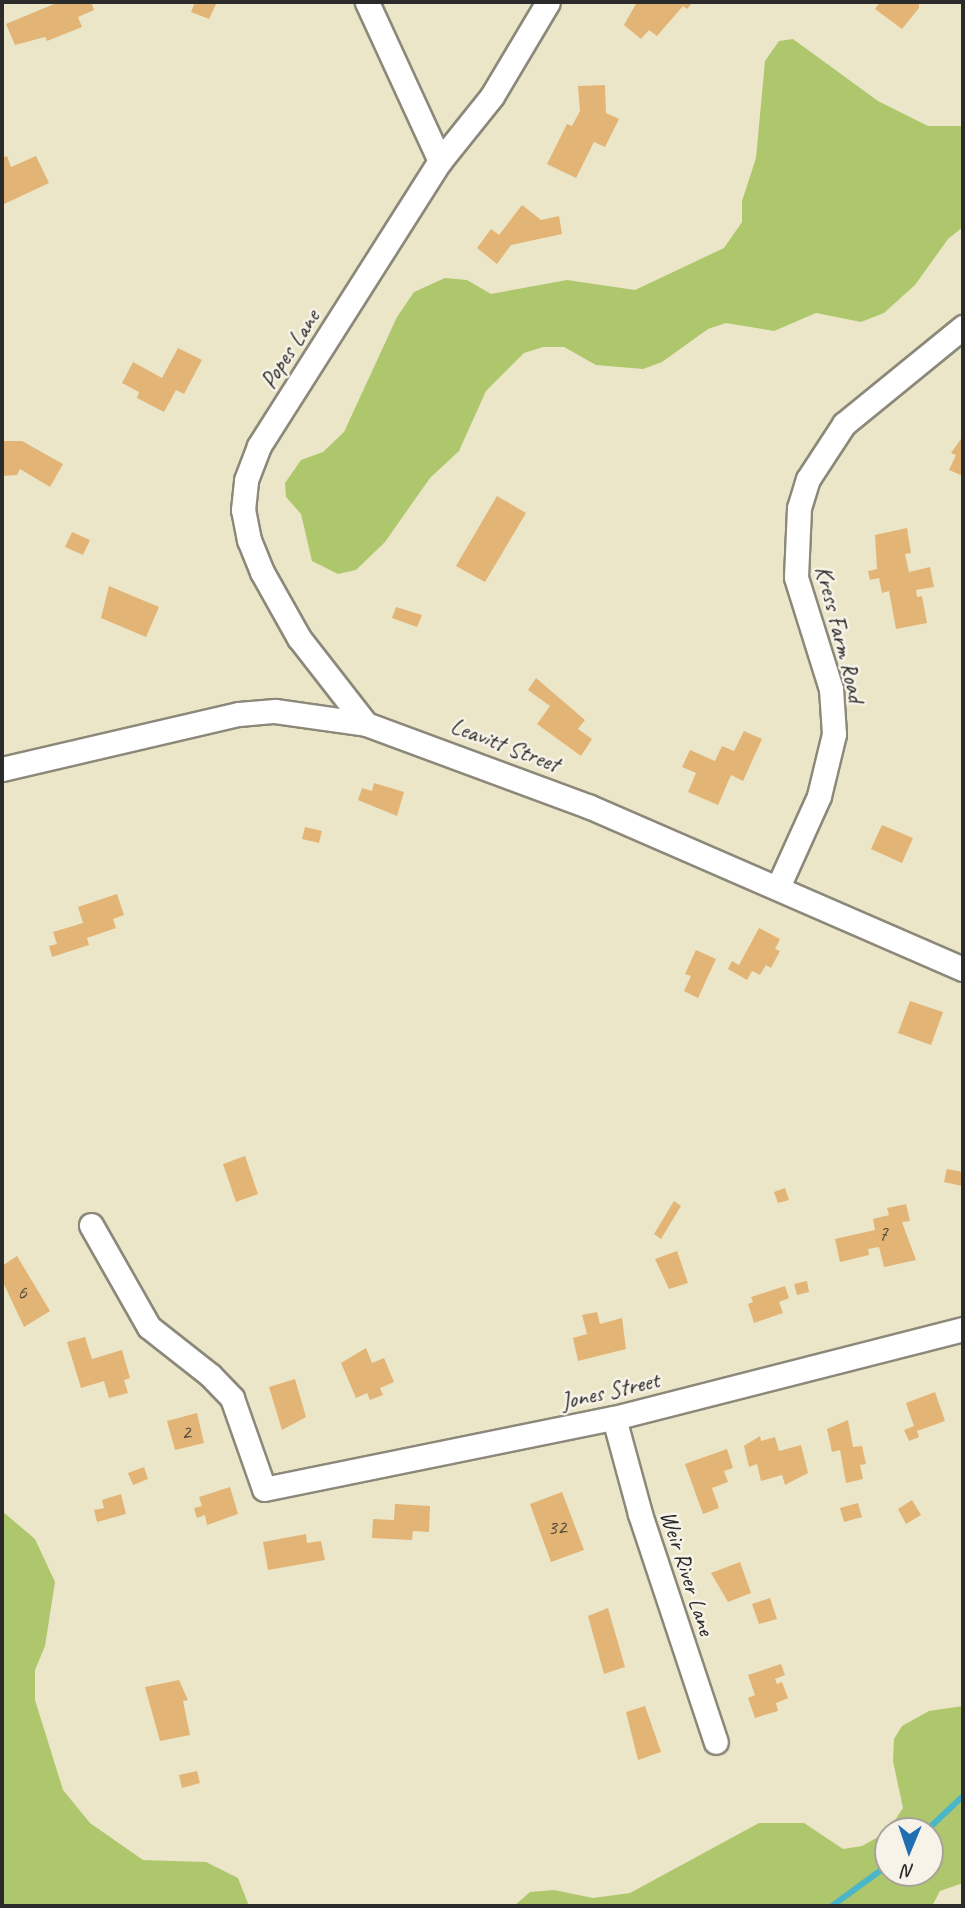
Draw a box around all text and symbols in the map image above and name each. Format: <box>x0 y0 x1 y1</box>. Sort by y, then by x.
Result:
street label: Popes Lane <box>254 304 326 394</box>
street label: Kress Farm Road <box>809 562 871 706</box>
street label: Leavitt Street <box>447 711 563 779</box>
house number: 7 <box>878 1220 888 1246</box>
house number: 6 <box>17 1279 27 1305</box>
street label: Jones Street <box>558 1366 662 1416</box>
house number: 2 <box>181 1419 191 1445</box>
street label: Weir River Lane <box>653 1506 721 1640</box>
house number: 32 <box>548 1514 566 1540</box>
north arrow <box>874 1817 944 1887</box>
text: N <box>902 1859 915 1883</box>

